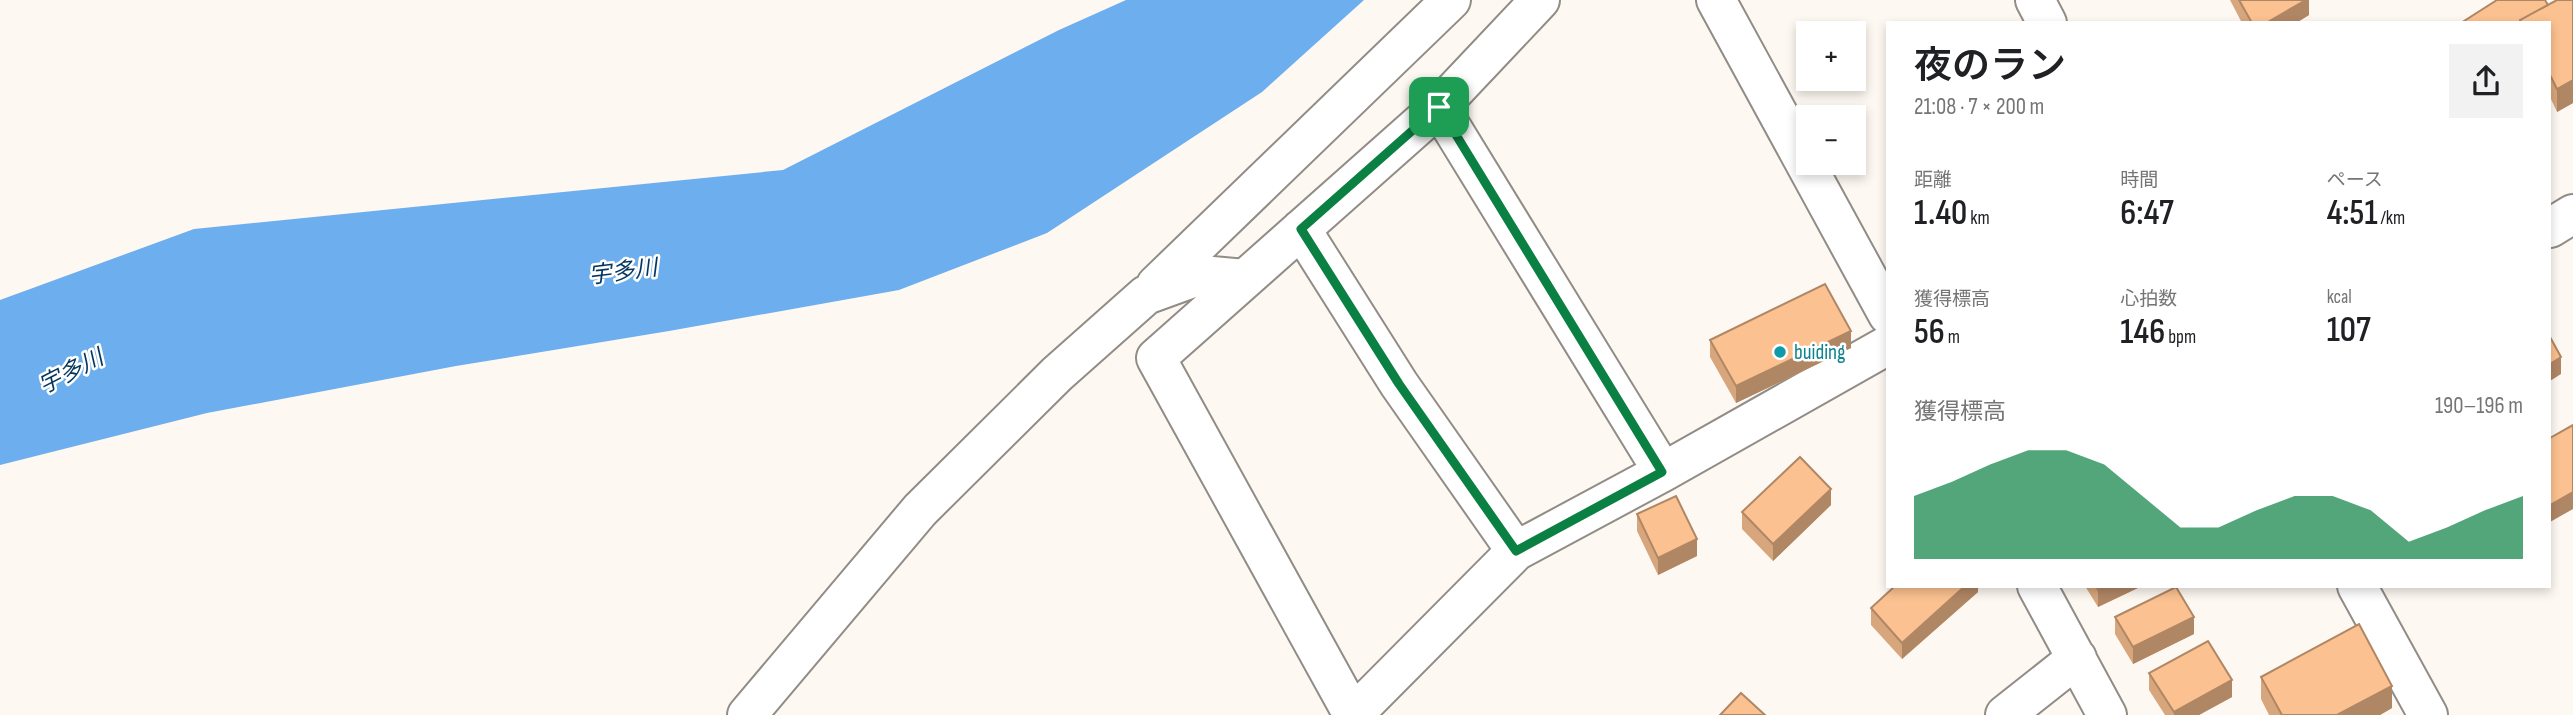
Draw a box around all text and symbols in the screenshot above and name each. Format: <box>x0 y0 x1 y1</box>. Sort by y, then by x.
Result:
map controls <box>1796 21 1866 175</box>
button: + <box>1796 21 1866 91</box>
text: 夜のラン <box>1914 44 2066 89</box>
button: share <box>2449 44 2523 118</box>
pin <box>1409 77 1469 137</box>
icon: arrive <box>1420 88 1458 126</box>
text: 21:08 · 7 × 200 m <box>1914 93 2044 121</box>
button: − <box>1796 105 1866 175</box>
text: 距離 <box>1914 169 1952 192</box>
text: 時間 <box>2120 169 2158 192</box>
text: ペース <box>2327 169 2383 192</box>
text: 1.40 <box>1914 192 1967 235</box>
text: 6:47 <box>2120 192 2174 235</box>
text: 4:51 <box>2327 192 2377 235</box>
text: km <box>1967 207 1990 230</box>
text: /km <box>2377 207 2405 230</box>
water label: 宇多川 <box>587 254 662 290</box>
text: kcal <box>2327 286 2352 309</box>
text: 獲得標高 <box>1914 288 1990 311</box>
text: 心拍数 <box>2120 288 2177 311</box>
text: 107 <box>2327 309 2371 352</box>
text: 56 <box>1914 311 1945 354</box>
text: 146 <box>2120 311 2165 354</box>
text: m <box>1945 326 1960 349</box>
text: bpm <box>2165 326 2196 349</box>
place label: buiding <box>1794 340 1845 365</box>
water label: 宇多川 <box>34 343 111 400</box>
marker: buiding <box>1772 344 1788 360</box>
text: 190–196 m <box>2435 392 2523 420</box>
text: 獲得標高 <box>1914 398 2006 426</box>

